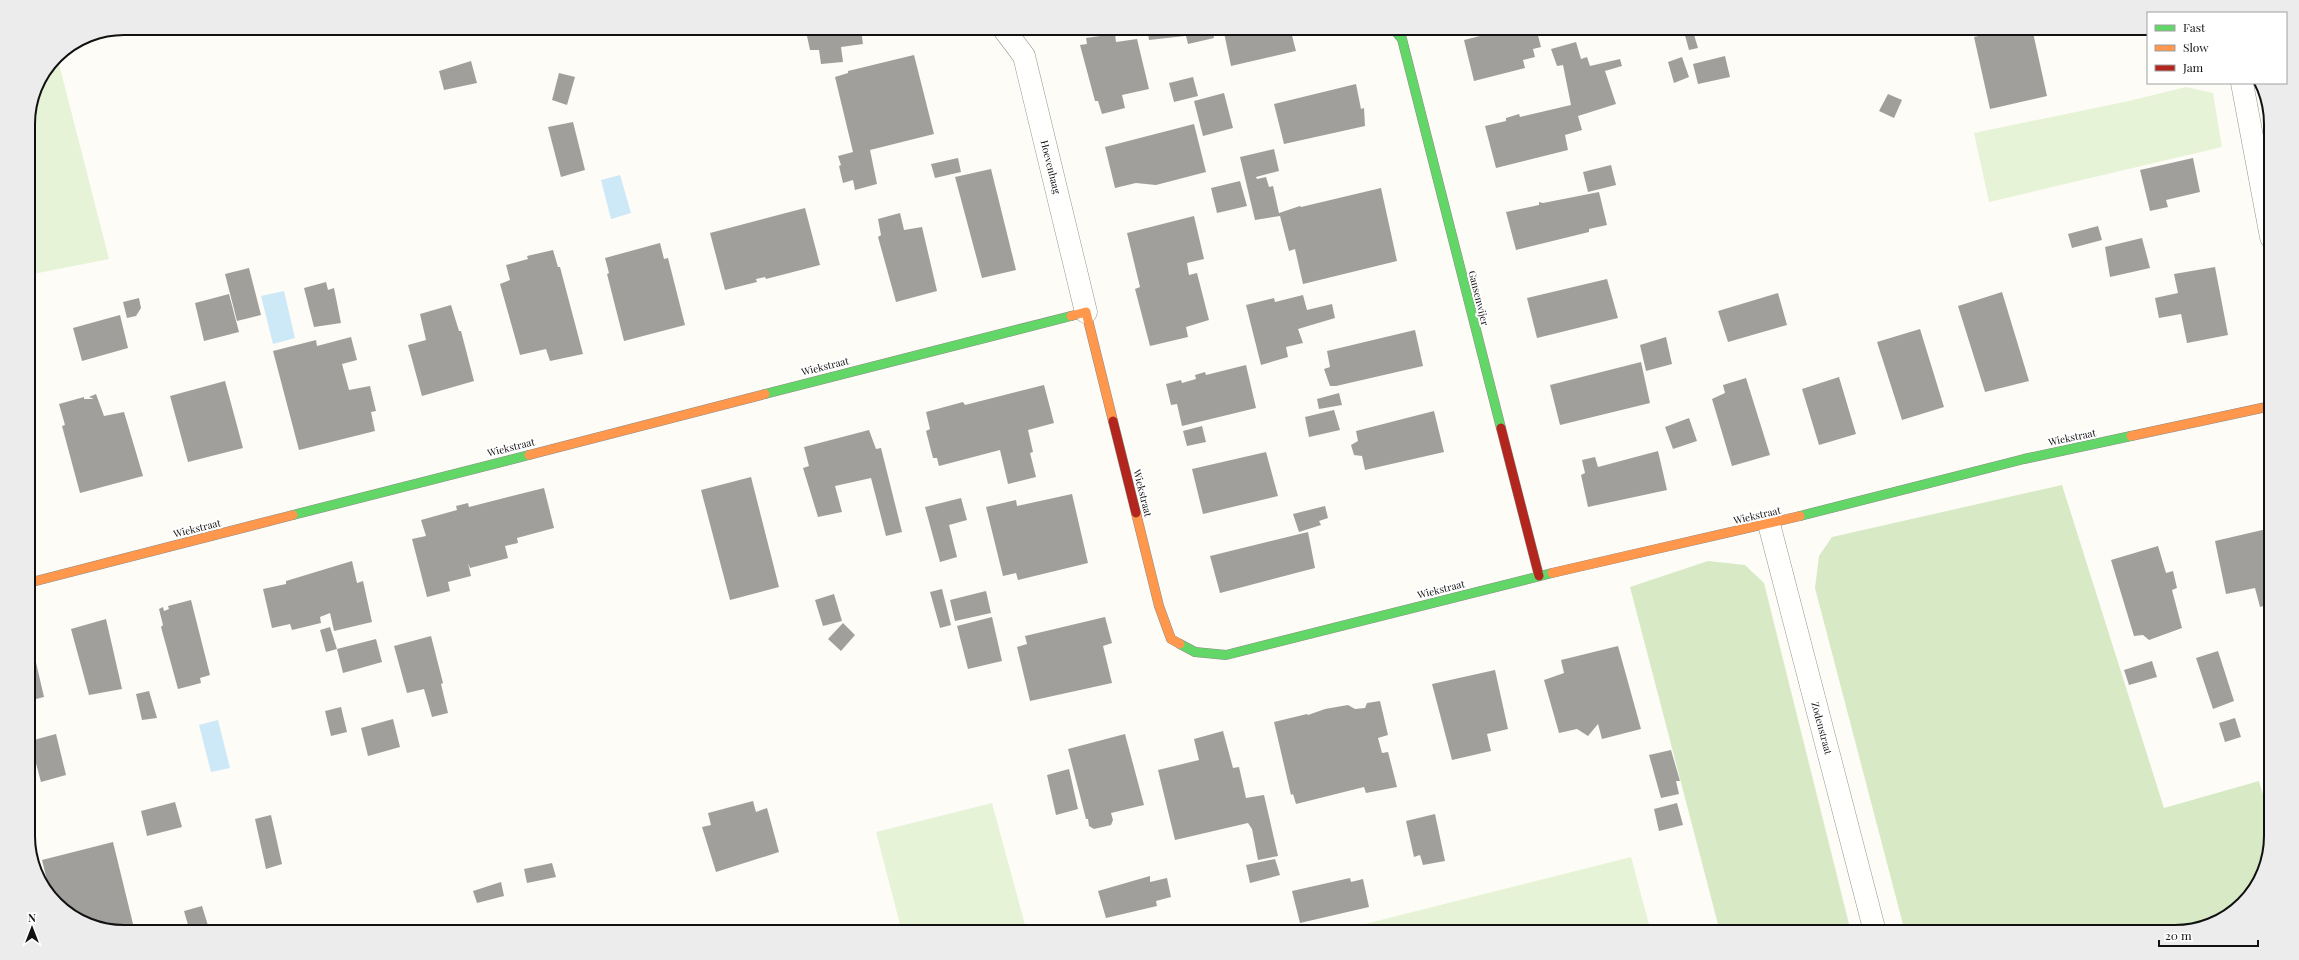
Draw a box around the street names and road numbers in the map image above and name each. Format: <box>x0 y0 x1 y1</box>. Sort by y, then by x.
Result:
street label: Hoevenhaag <box>1038 139 1065 196</box>
street label: Gansenwijer <box>1465 269 1493 327</box>
street label: Wiekstraat <box>799 353 851 379</box>
street label: Wiekstraat <box>2046 425 2098 449</box>
street label: Wiekstraat <box>485 434 537 460</box>
street label: Wiekstraat <box>1130 467 1156 519</box>
street label: Wiekstraat <box>1731 503 1783 527</box>
street label: Wiekstraat <box>171 515 223 541</box>
street label: Wiekstraat <box>1415 576 1467 602</box>
street label: Zodenstraat <box>1808 700 1836 756</box>

